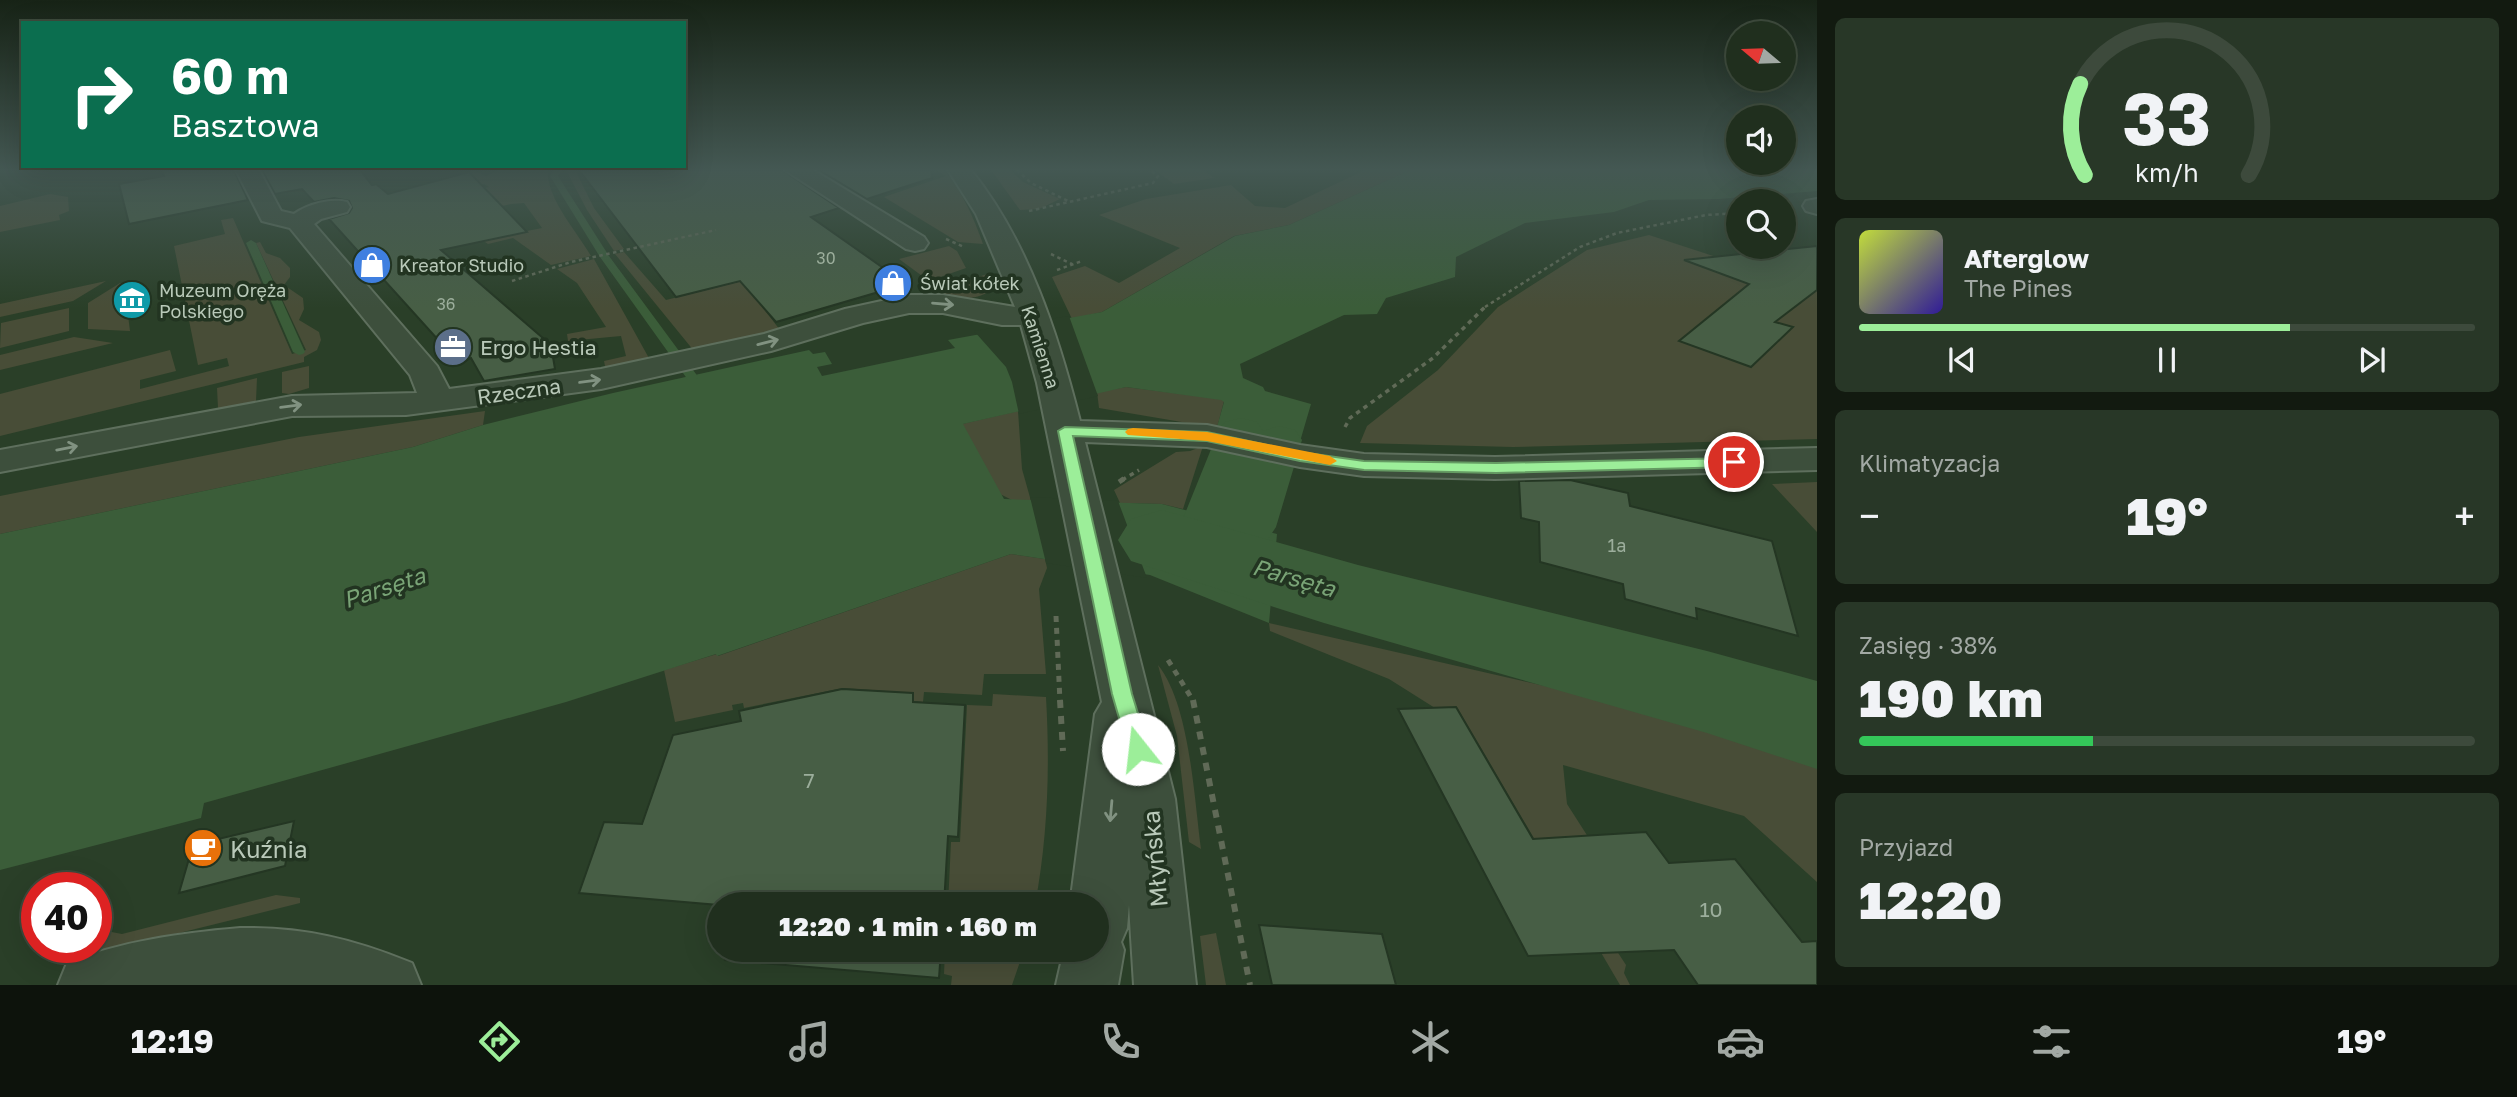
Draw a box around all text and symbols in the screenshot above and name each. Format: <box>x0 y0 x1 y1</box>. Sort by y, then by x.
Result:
north arrow <box>1726 21 1796 91</box>
map controls <box>1726 21 1796 259</box>
text: 60 m <box>171 46 289 105</box>
icon: right <box>56 49 147 140</box>
text: 33 <box>2123 74 2211 161</box>
button: sound <box>1726 105 1796 175</box>
text: Basztowa <box>171 106 319 144</box>
text: km/h <box>2135 157 2199 188</box>
button: search <box>1726 189 1796 259</box>
text: Afterglow <box>1964 243 2089 274</box>
shop icon: Kreator Studio <box>351 244 393 286</box>
house number: 30 <box>816 248 836 268</box>
place label: Kreator Studio <box>399 254 524 276</box>
shop icon: Świat kółek <box>872 262 914 304</box>
place label: Świat kółek <box>920 272 1020 294</box>
text: The Pines <box>1964 274 2072 302</box>
museum icon: Muzeum Oręża Polskiego <box>111 279 153 321</box>
place label: Muzeum Oręża Polskiego <box>159 279 286 322</box>
house number: 36 <box>436 294 456 314</box>
one-way arrow <box>931 298 953 311</box>
street label: Kamienna <box>1017 303 1065 391</box>
office icon: Ergo Hestia <box>432 326 474 368</box>
place label: Ergo Hestia <box>480 334 597 360</box>
one-way arrow <box>756 335 779 348</box>
icon: previous <box>1943 341 1981 379</box>
icon: pause <box>2148 341 2186 379</box>
icon: next <box>2353 341 2391 379</box>
street label: Rzeczna <box>475 372 563 410</box>
one-way arrow <box>578 374 601 387</box>
one-way arrow <box>279 400 301 413</box>
pin <box>1704 432 1764 492</box>
one-way arrow <box>55 440 78 454</box>
icon: arrive <box>1715 443 1753 481</box>
text: Klimatyzacja <box>1859 449 2000 477</box>
text: 19° <box>2126 484 2208 546</box>
text: − <box>1859 493 1880 538</box>
text: + <box>2454 493 2475 538</box>
house number: 1a <box>1608 534 1626 556</box>
water label: Parsęta <box>1250 552 1339 602</box>
water label: Parsęta <box>339 560 429 613</box>
text: Zasięg · 38% <box>1859 631 1997 659</box>
text: 190 km <box>1859 666 2043 728</box>
position arrow <box>1101 712 1175 786</box>
house number: 7 <box>803 767 815 793</box>
one-way arrow <box>1104 799 1117 822</box>
street label: Młyńska <box>1135 809 1173 909</box>
cafe icon: Kuźnia <box>182 827 224 869</box>
text: Przyjazd <box>1859 833 1953 861</box>
place label: Kuźnia <box>230 834 308 863</box>
text: 12:20 <box>1859 868 2002 930</box>
speed limit sign: 40 <box>21 872 112 963</box>
house number: 10 <box>1699 896 1723 922</box>
text: 12:20 · 1 min · 160 m <box>779 911 1037 942</box>
icon: directions <box>475 1017 524 1066</box>
icon: music <box>785 1017 834 1066</box>
icon: phone <box>1096 1017 1145 1066</box>
icon: climate <box>1406 1017 1455 1066</box>
icon: car <box>1716 1017 1765 1066</box>
icon: filters <box>2027 1017 2076 1066</box>
text: 12:19 <box>131 1022 214 1060</box>
text: 19° <box>2337 1022 2386 1060</box>

